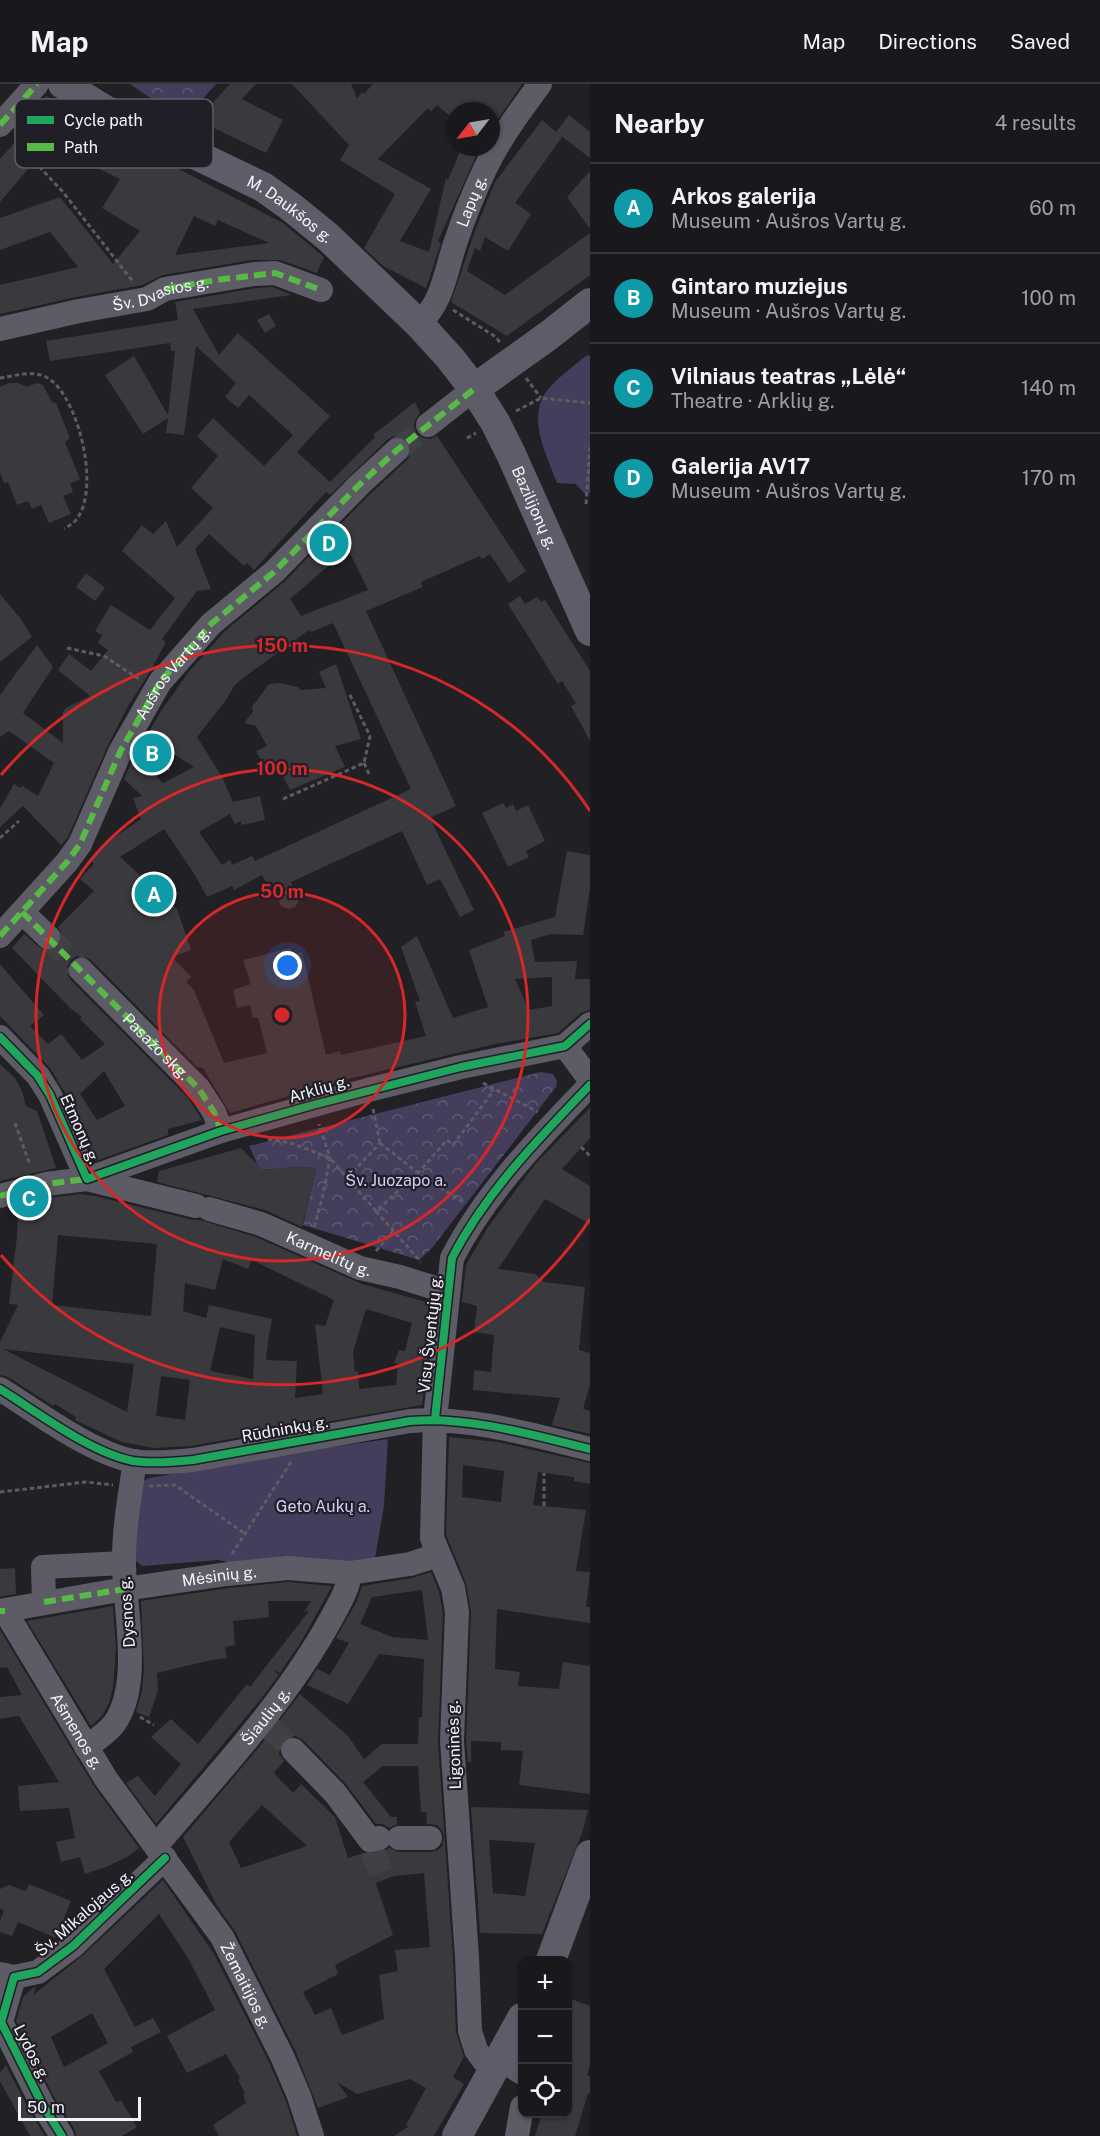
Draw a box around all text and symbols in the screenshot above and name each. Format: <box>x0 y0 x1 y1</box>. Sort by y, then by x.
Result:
text: Map <box>30 25 89 58</box>
text: Map <box>803 29 845 54</box>
text: Directions <box>878 29 977 54</box>
text: Saved <box>1010 29 1070 54</box>
legend <box>15 99 213 168</box>
north arrow <box>446 102 500 156</box>
text: Nearby <box>614 108 704 139</box>
text: Cycle path <box>64 111 143 130</box>
text: 4 results <box>995 111 1076 135</box>
text: Path <box>64 138 98 157</box>
street label: M. Daukšos g. <box>244 171 337 247</box>
street label: Lapų g. <box>452 172 490 229</box>
text: Arkos galerija <box>671 183 816 209</box>
text: A <box>626 196 641 220</box>
text: 60 m <box>1029 196 1076 220</box>
text: Museum · Aušros Vartų g. <box>671 209 906 233</box>
street label: Šv. Dvasios g. <box>111 272 210 314</box>
text: Gintaro muziejus <box>671 273 848 299</box>
text: B <box>627 286 640 310</box>
text: 100 m <box>1021 286 1076 310</box>
text: Museum · Aušros Vartų g. <box>671 299 906 323</box>
text: Vilniaus teatras „Lėlė“ <box>671 363 907 389</box>
text: C <box>626 376 641 400</box>
text: 140 m <box>1021 376 1076 400</box>
text: Theatre · Arklių g. <box>671 389 835 413</box>
text: Galerija AV17 <box>671 453 810 479</box>
street label: Bazilijonų g. <box>508 463 562 552</box>
text: D <box>626 466 641 490</box>
text: 170 m <box>1022 466 1076 490</box>
text: Museum · Aušros Vartų g. <box>671 479 906 503</box>
pin: D <box>310 520 348 566</box>
street label: Aušros Vartų g. <box>131 622 214 723</box>
text: 150 m <box>256 635 308 656</box>
pin: B <box>132 730 172 776</box>
text: 100 m <box>256 758 308 779</box>
pin: A <box>134 872 174 916</box>
text: 50 m <box>260 881 304 902</box>
your location <box>273 951 302 980</box>
centre of rings <box>272 1005 292 1025</box>
street label: Pasažo skg. <box>119 1009 194 1084</box>
street label: Arklių g. <box>287 1071 351 1107</box>
street label: Etmonų g. <box>56 1091 104 1167</box>
park label: Šv. Juozapo a. <box>345 1170 447 1190</box>
pin: C <box>9 1176 48 1220</box>
street label: Karmelitų g. <box>283 1227 373 1280</box>
street label: Visų Šventųjų g. <box>413 1274 446 1394</box>
street label: Rūdninkų g. <box>240 1412 330 1446</box>
park label: Geto Aukų a. <box>276 1497 370 1516</box>
street label: Mėsinių g. <box>180 1562 257 1590</box>
street label: Dysnos g. <box>115 1576 139 1648</box>
street label: Šiaulių g. <box>236 1683 294 1749</box>
street label: Ašmenos g. <box>47 1689 107 1773</box>
street label: Ligoninės g. <box>443 1700 465 1790</box>
street label: Šv. Mikalojaus g. <box>31 1865 137 1960</box>
street label: Žemaitijos g. <box>217 1938 276 2032</box>
map controls <box>518 1956 572 2118</box>
button: + <box>518 1956 572 2010</box>
button: − <box>518 2010 572 2064</box>
street label: Lydos g. <box>10 2021 54 2085</box>
button: locate <box>518 2064 572 2118</box>
scale bar <box>18 2094 141 2122</box>
text: 50 m <box>27 2098 65 2117</box>

